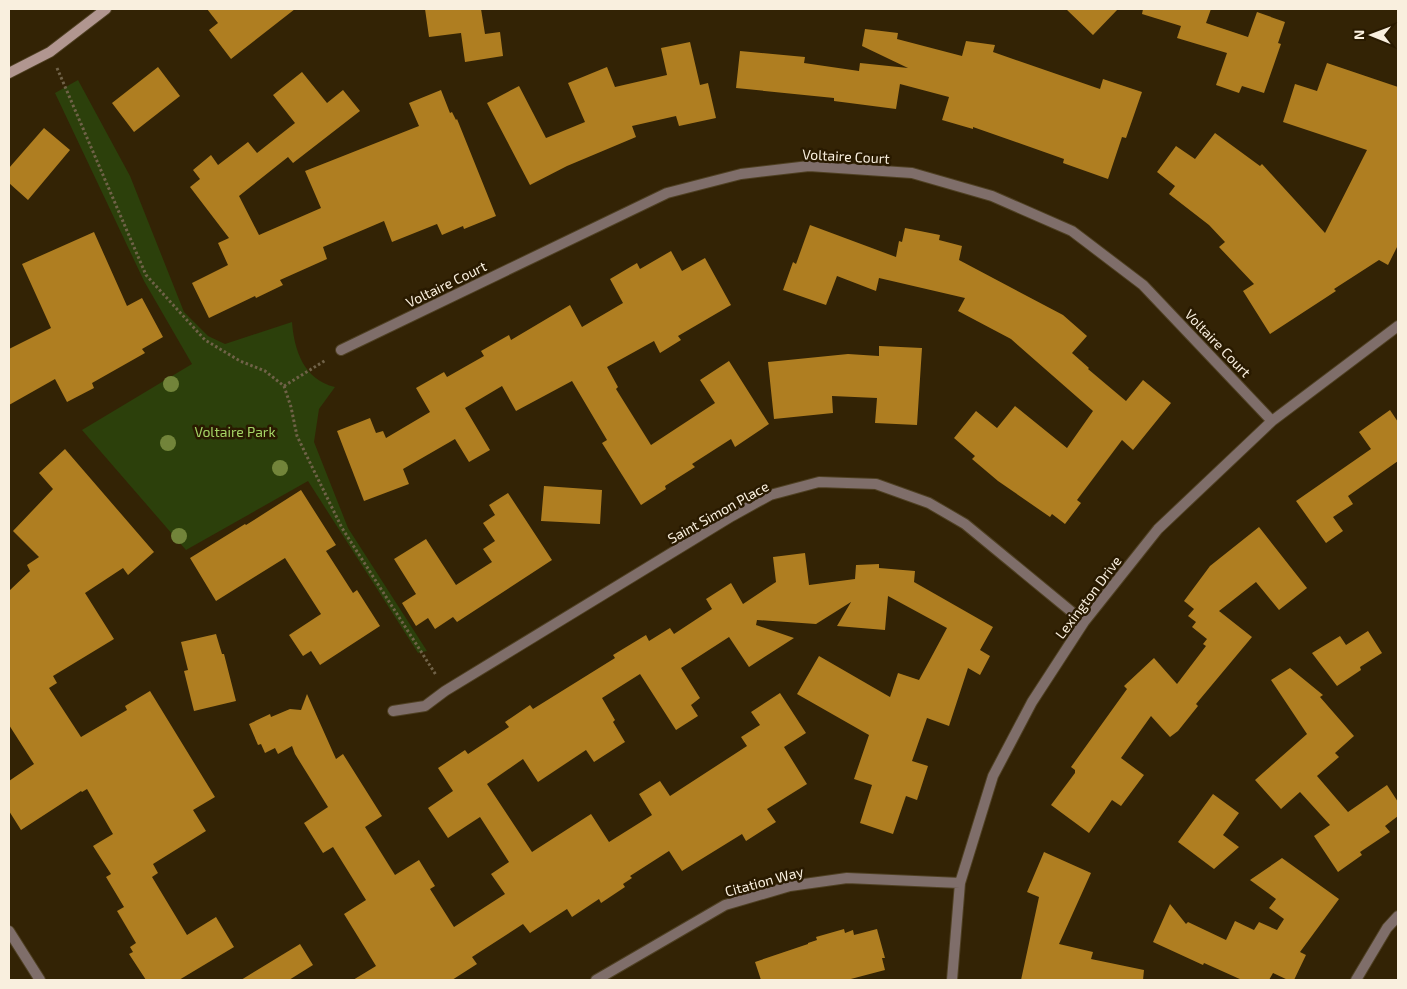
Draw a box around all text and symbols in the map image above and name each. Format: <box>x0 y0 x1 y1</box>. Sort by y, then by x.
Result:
north arrow <box>1347 10 1397 60</box>
text: N <box>1350 30 1367 40</box>
street label: Voltaire Court <box>802 145 890 167</box>
street label: Voltaire Court <box>403 257 489 311</box>
street label: Voltaire Court <box>1182 306 1254 380</box>
park label: Voltaire Park <box>194 423 276 440</box>
street label: Saint Simon Place <box>665 477 771 547</box>
street label: Lexington Drive <box>1051 552 1125 642</box>
street label: Citation Way <box>723 862 806 900</box>

